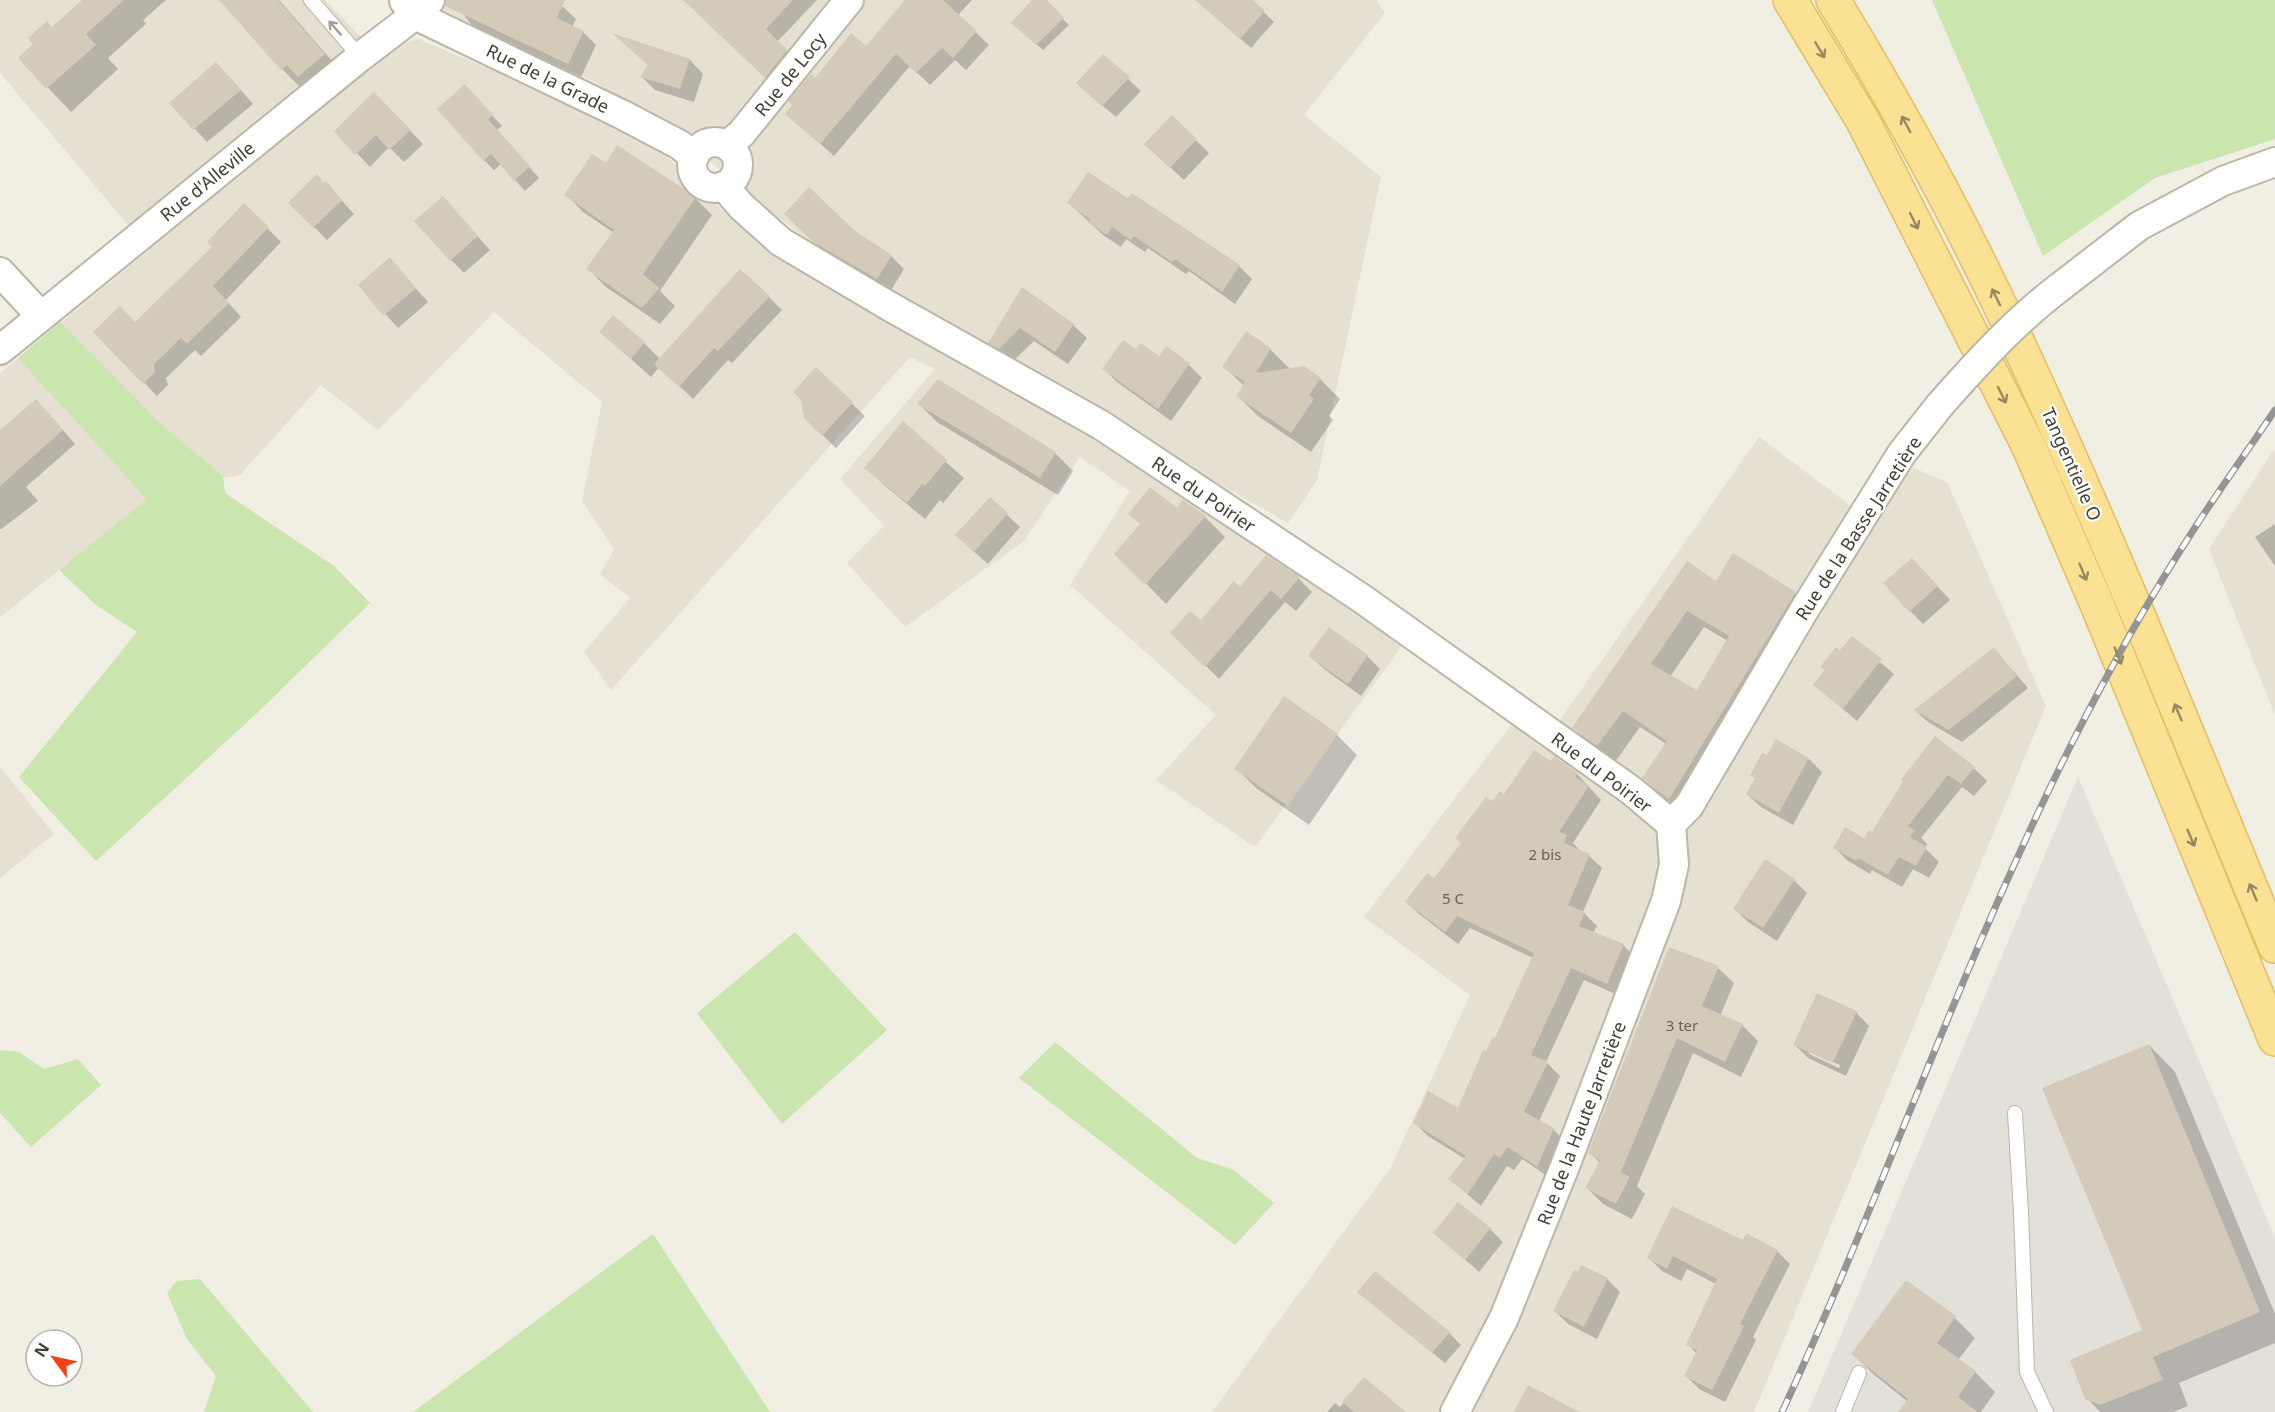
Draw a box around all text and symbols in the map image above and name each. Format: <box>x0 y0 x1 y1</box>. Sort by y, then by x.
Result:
one-way arrow <box>329 20 342 36</box>
street label: Rue de Locy <box>749 26 832 121</box>
street label: Rue de la Grade <box>483 38 613 118</box>
one-way arrow <box>1815 41 1827 58</box>
one-way arrow <box>1900 116 1911 134</box>
street label: Rue d'Alleville <box>155 136 259 226</box>
one-way arrow <box>1908 212 1920 230</box>
one-way arrow <box>1990 288 2002 306</box>
one-way arrow <box>1996 386 2008 403</box>
street label: Tangentielle O <box>2036 404 2108 524</box>
street label: Rue de la Basse Jarretière <box>1790 431 1926 625</box>
street label: Rue du Poirier <box>1147 450 1261 538</box>
one-way arrow <box>2078 563 2089 581</box>
one-way arrow <box>2113 647 2124 665</box>
one-way arrow <box>2172 703 2183 721</box>
street label: Rue du Poirier <box>1547 726 1658 818</box>
one-way arrow <box>2186 828 2197 846</box>
house number: 2 bis <box>1529 844 1561 864</box>
one-way arrow <box>2247 883 2258 901</box>
house number: 5 C <box>1442 888 1464 908</box>
house number: 3 ter <box>1666 1015 1698 1035</box>
street label: Rue de la Haute Jarretière <box>1531 1018 1631 1228</box>
north arrow <box>24 1328 84 1388</box>
text: N <box>29 1338 54 1361</box>

